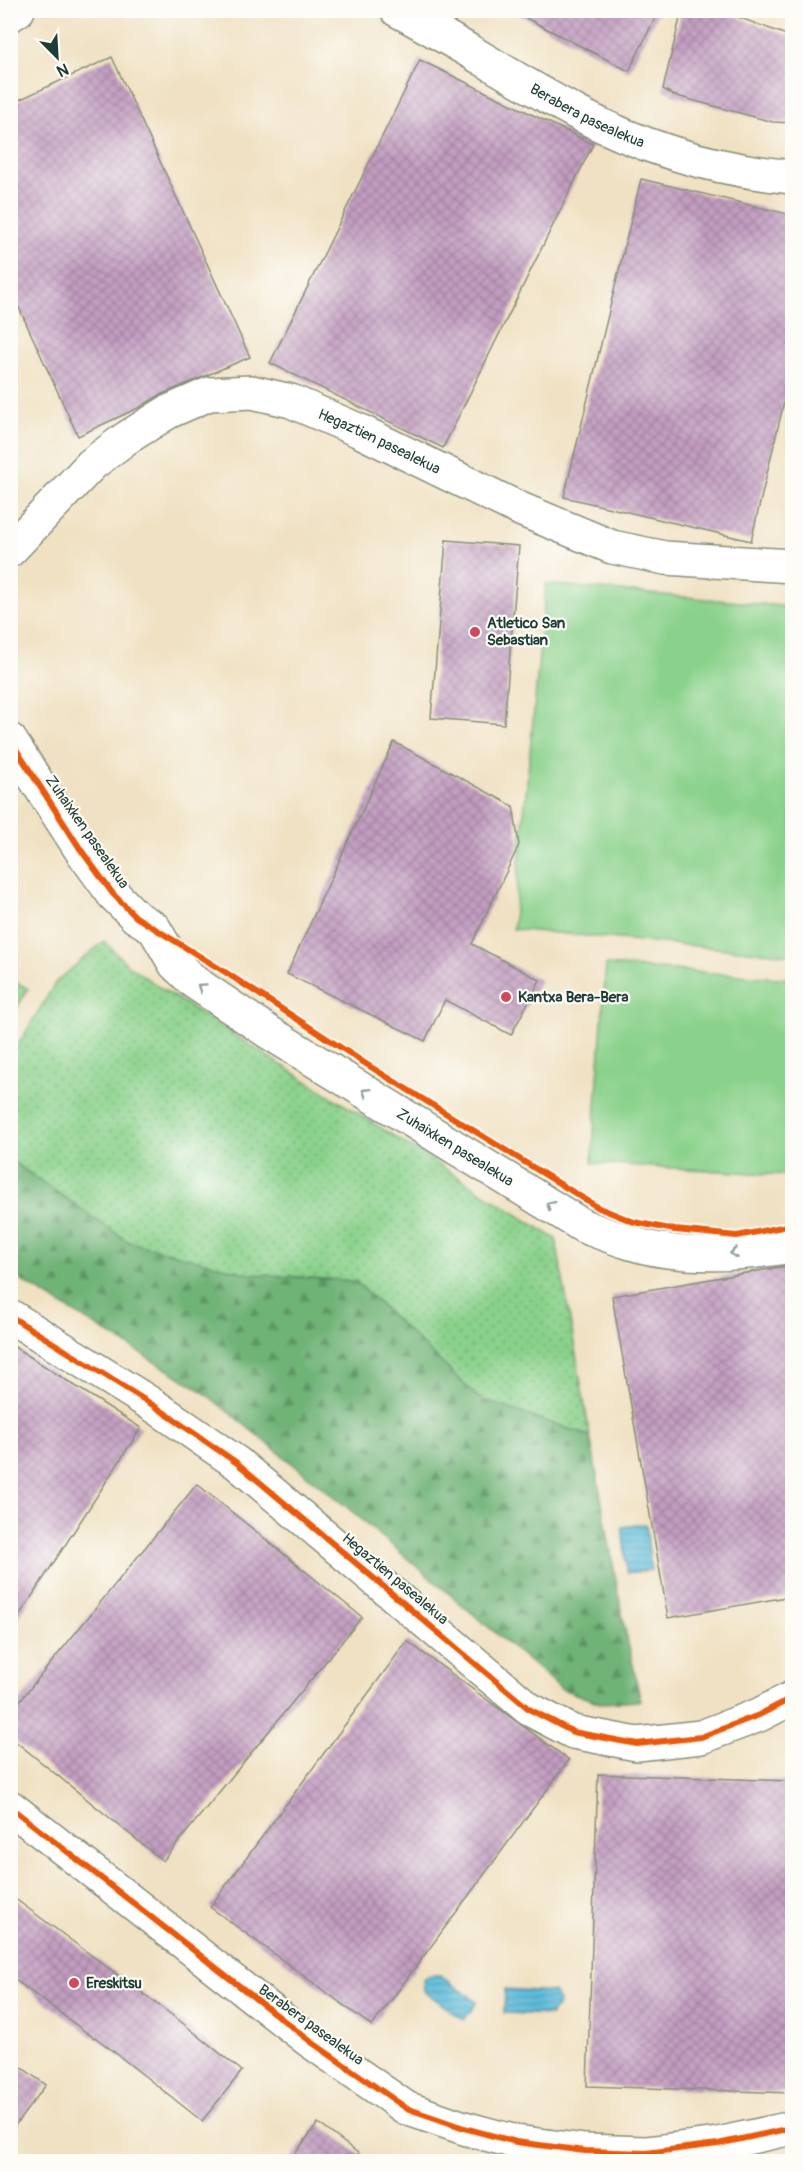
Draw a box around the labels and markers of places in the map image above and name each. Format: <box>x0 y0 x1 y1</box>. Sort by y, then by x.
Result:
place label: Atletico San Sebastian <box>487 614 566 650</box>
marker: Atletico San Sebastian <box>468 625 482 639</box>
place label: Kantxa Bera-Bera <box>518 988 629 1007</box>
marker: Kantxa Bera-Bera <box>499 990 513 1004</box>
place label: Ereskitsu <box>86 1974 142 1993</box>
marker: Ereskitsu <box>67 1976 81 1990</box>

